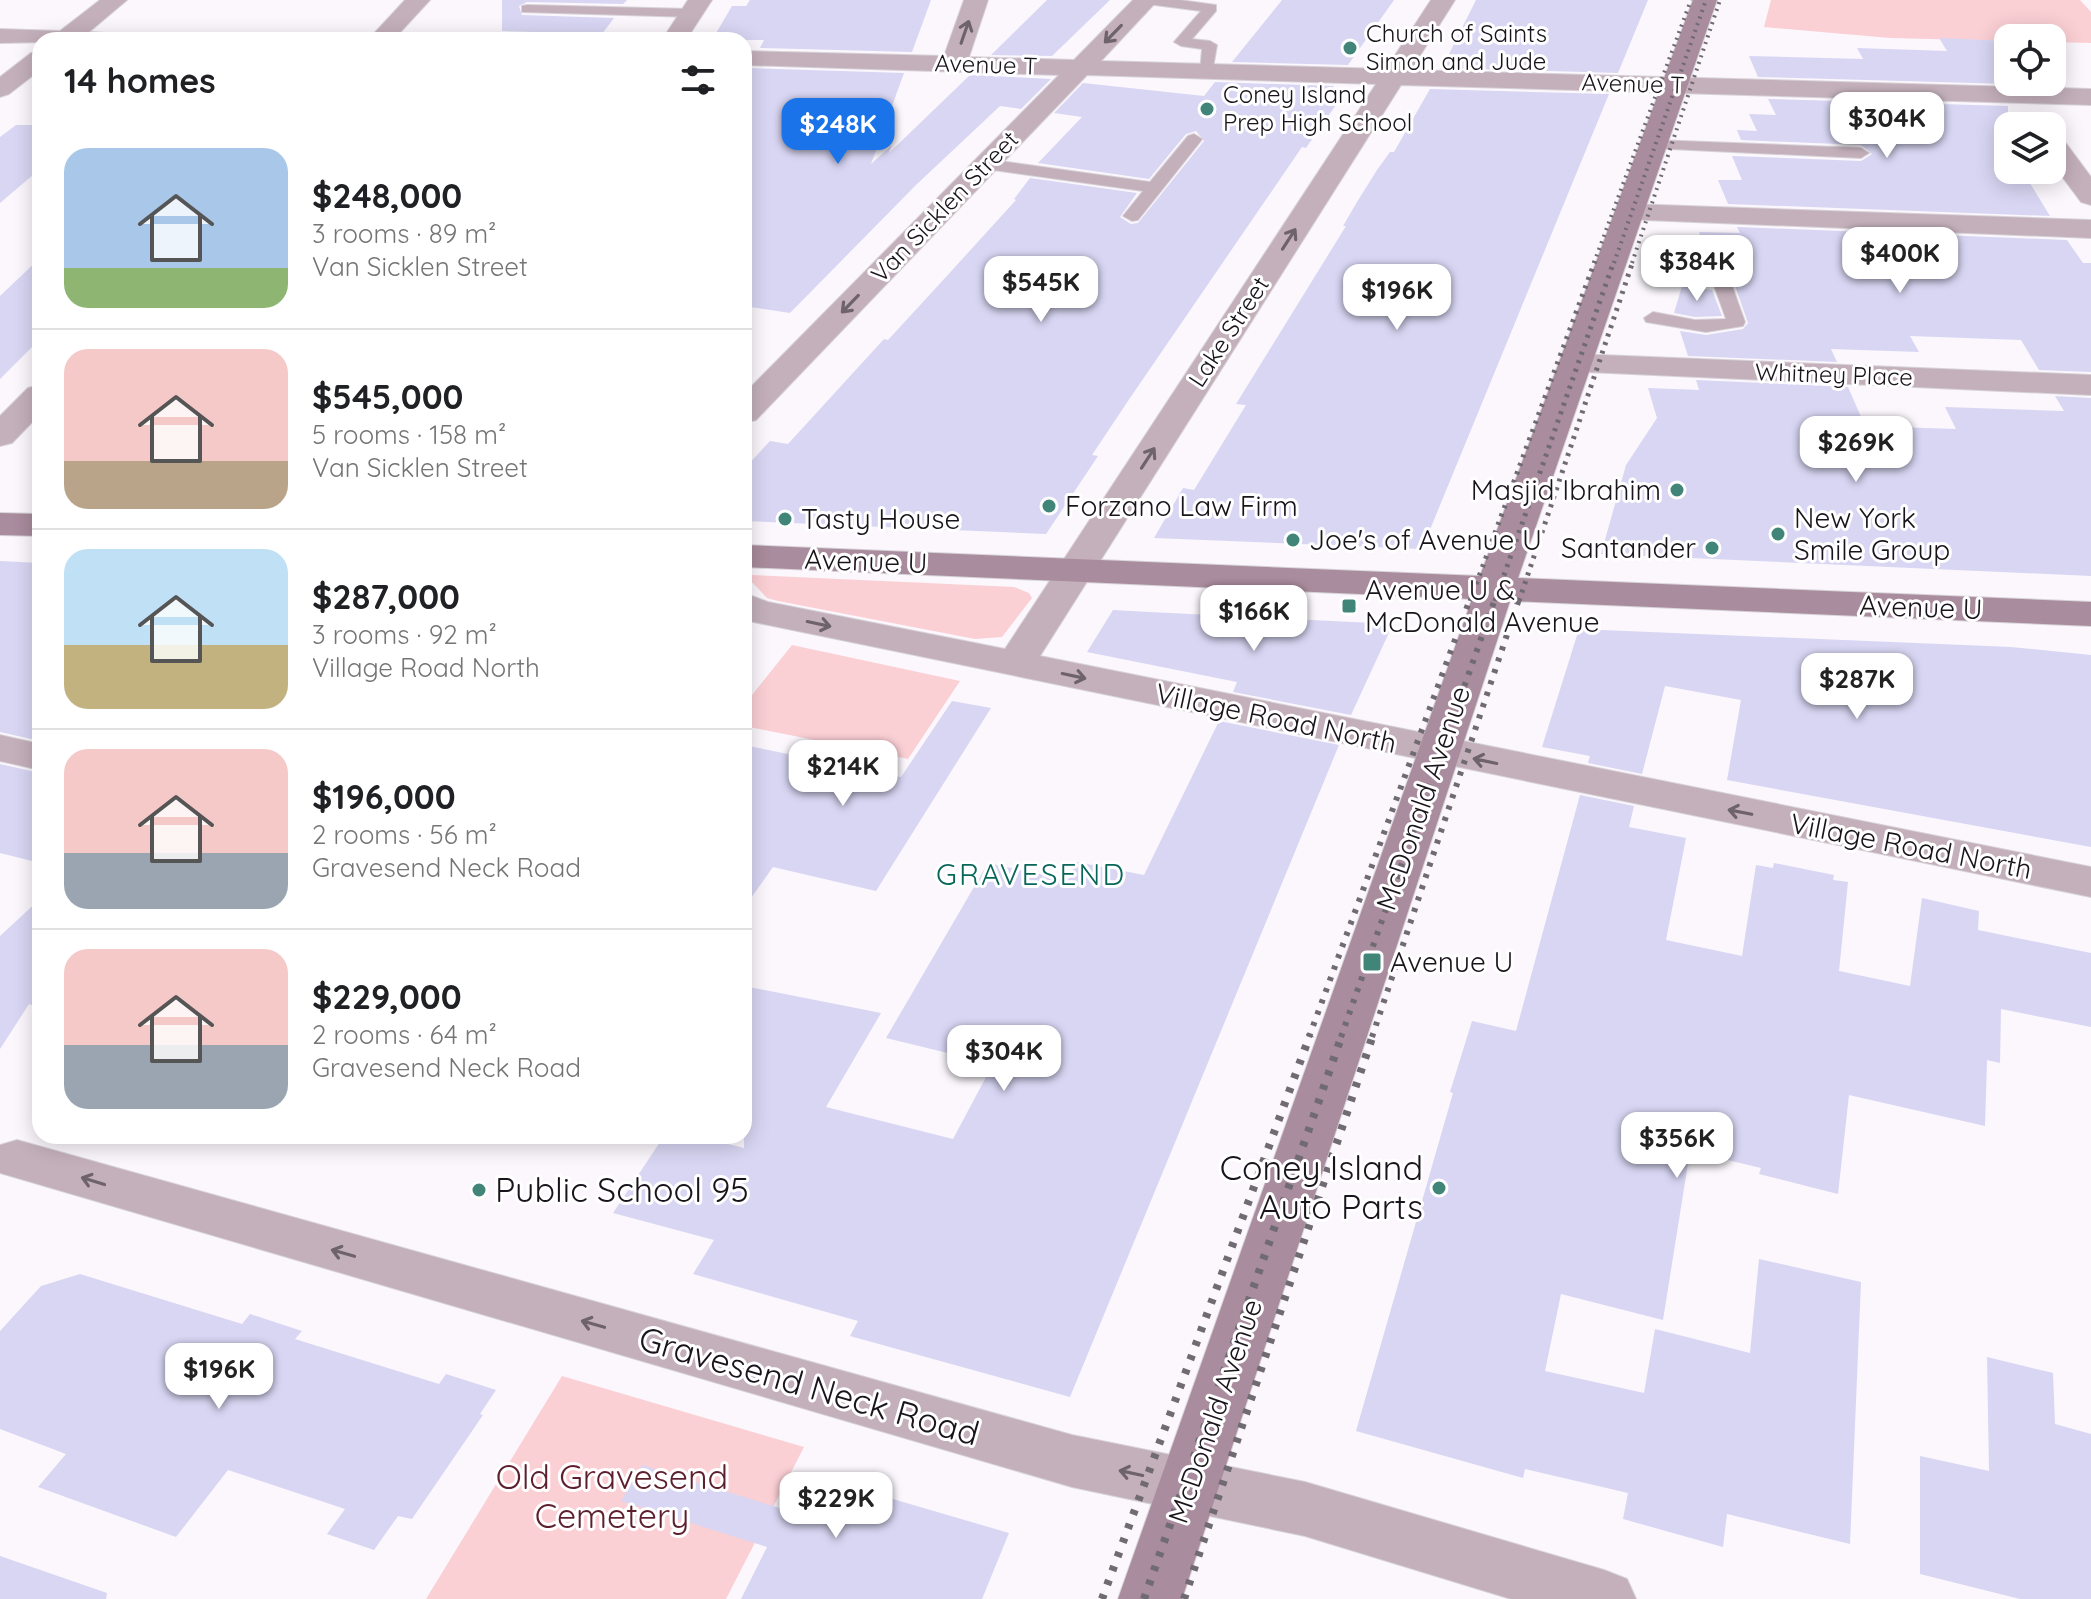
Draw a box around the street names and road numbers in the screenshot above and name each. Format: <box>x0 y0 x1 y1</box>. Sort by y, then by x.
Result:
street label: Avenue T <box>934 47 1038 81</box>
street label: Avenue T <box>1581 66 1685 100</box>
street label: Van Sicklen Street <box>864 124 1024 288</box>
street label: Lake Street <box>1181 271 1275 392</box>
street label: Whitney Place <box>1755 356 1913 392</box>
street label: Avenue U <box>804 541 928 580</box>
street label: Avenue U <box>1859 587 1983 626</box>
street label: Village Road North <box>1152 675 1400 760</box>
street label: McDonald Avenue <box>1368 681 1477 914</box>
street label: Village Road North <box>1787 805 2035 886</box>
street label: McDonald Avenue <box>1160 1294 1269 1527</box>
street label: Gravesend Neck Road <box>634 1316 984 1455</box>

